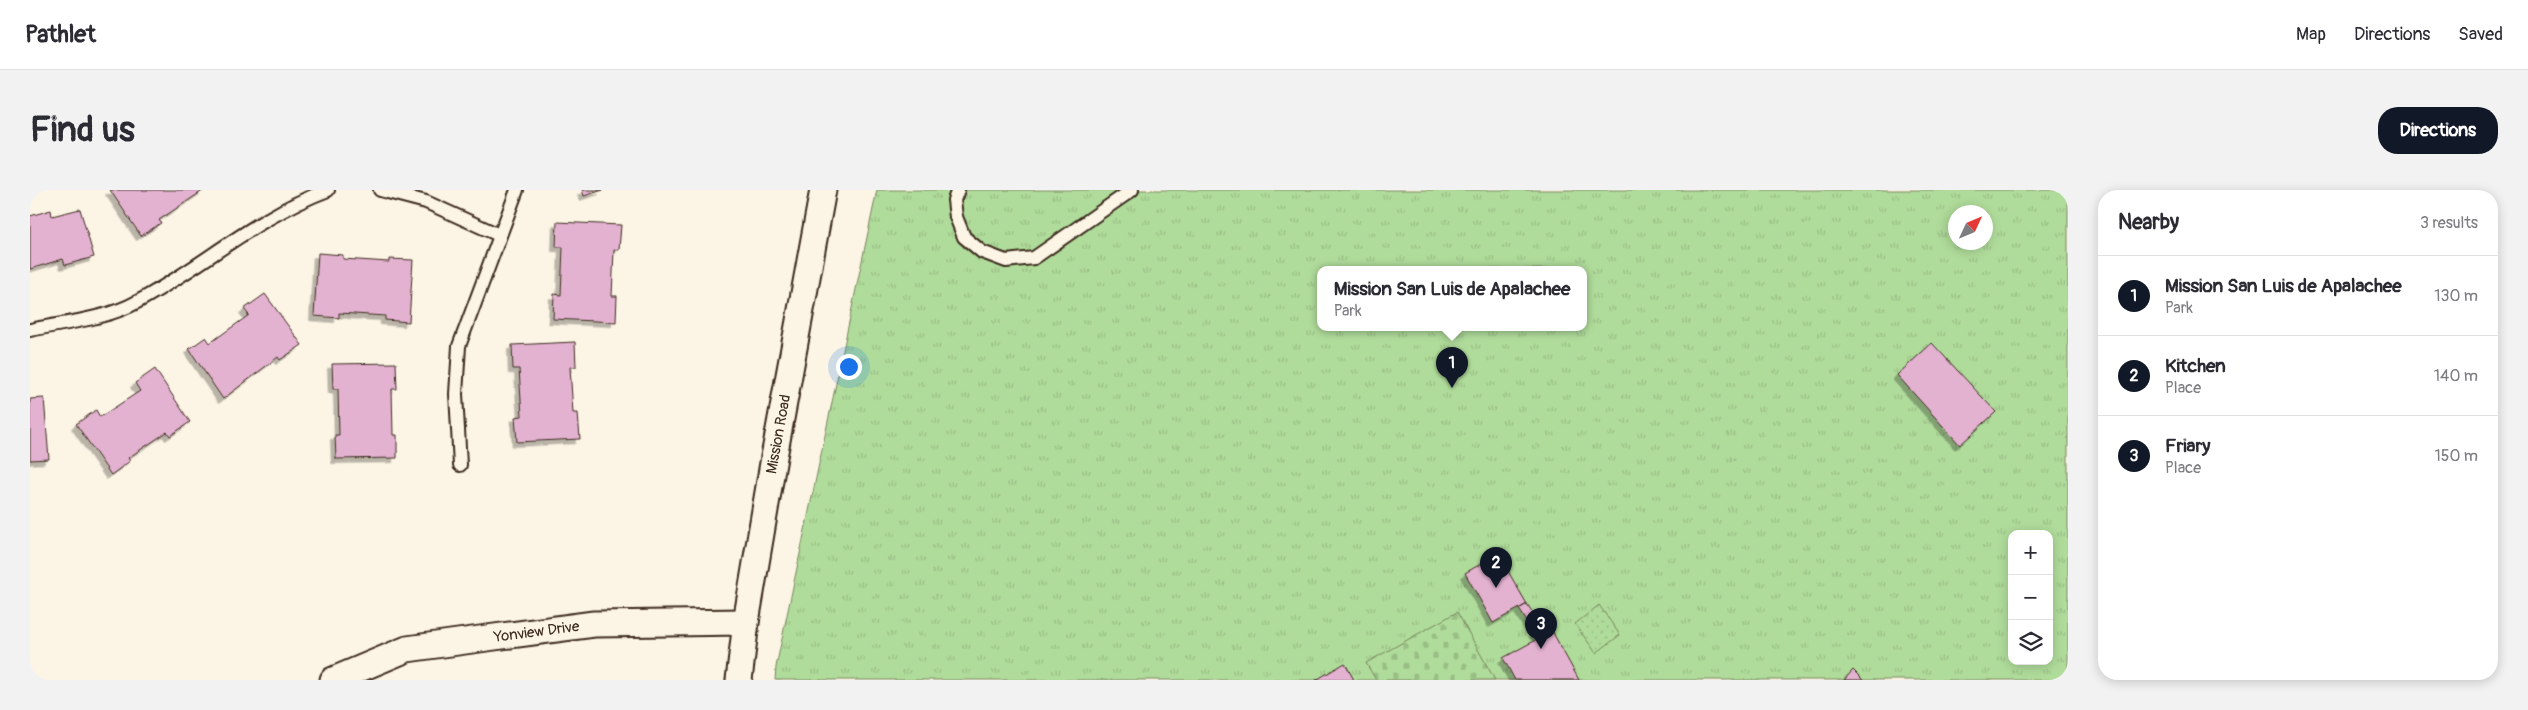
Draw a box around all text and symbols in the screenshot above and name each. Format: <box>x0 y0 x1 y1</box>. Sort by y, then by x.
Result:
text: Pathlet <box>25 20 96 49</box>
text: Map <box>2296 23 2326 46</box>
text: Directions <box>2354 23 2430 46</box>
text: Saved <box>2458 23 2503 46</box>
button: Directions <box>2378 107 2498 154</box>
text: Find us <box>30 108 135 152</box>
north arrow <box>1948 205 1993 250</box>
text: Nearby <box>2118 209 2179 236</box>
text: 3 results <box>2420 213 2478 233</box>
popup <box>1317 266 1587 331</box>
text: Mission San Luis de Apalachee <box>2165 274 2402 298</box>
text: Mission San Luis de Apalachee <box>1334 277 1570 301</box>
text: 1 <box>2131 286 2137 306</box>
text: 130 m <box>2434 286 2478 306</box>
text: Park <box>2165 298 2193 318</box>
text: Park <box>1334 301 1362 321</box>
pin: 1 <box>1436 347 1468 388</box>
your location <box>836 354 862 380</box>
text: Kitchen <box>2165 354 2226 378</box>
text: 2 <box>2130 366 2138 386</box>
text: 140 m <box>2434 366 2478 386</box>
text: Place <box>2165 378 2201 398</box>
street label: Mission Road <box>762 393 795 475</box>
text: Friary <box>2165 434 2210 458</box>
text: 3 <box>2130 446 2138 466</box>
text: 150 m <box>2434 446 2478 466</box>
text: Place <box>2165 458 2201 478</box>
map controls <box>2008 530 2053 665</box>
button: + <box>2008 530 2053 575</box>
pin: 2 <box>1480 547 1512 588</box>
button: − <box>2008 575 2053 620</box>
pin: 3 <box>1525 608 1557 649</box>
street label: Yonview Drive <box>492 616 581 647</box>
button: layers <box>2008 620 2053 665</box>

